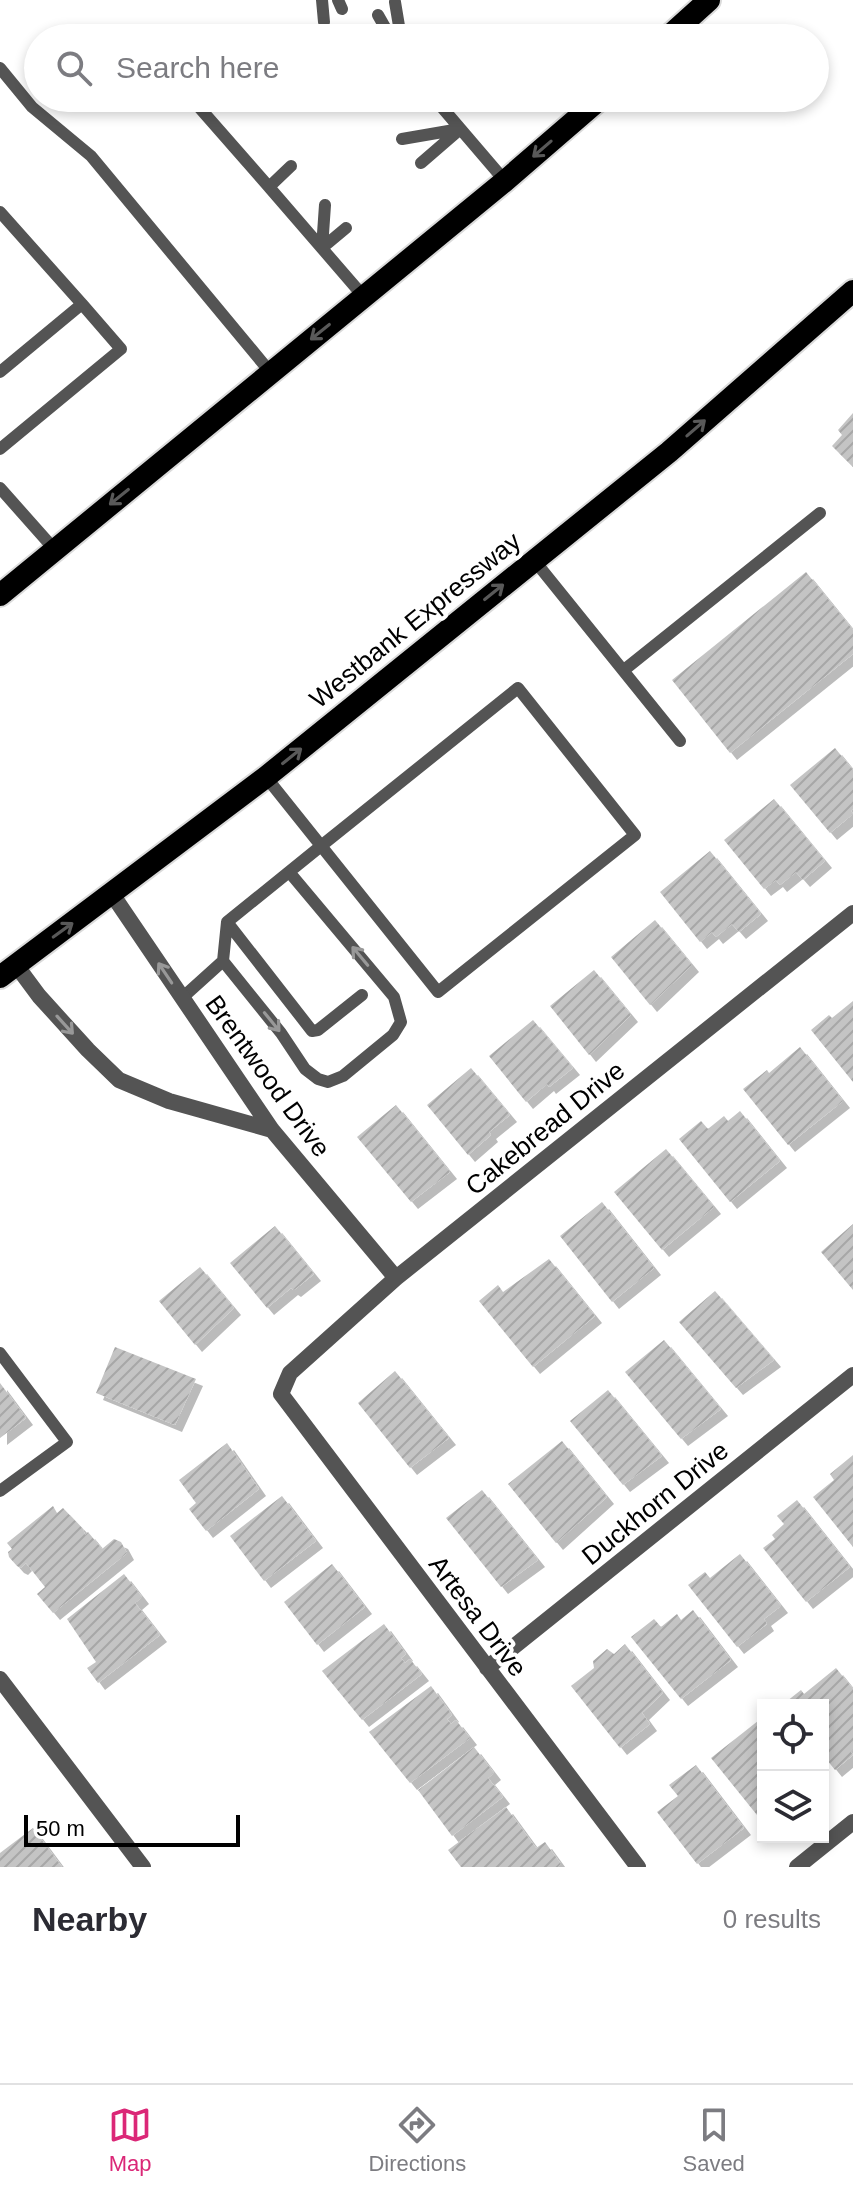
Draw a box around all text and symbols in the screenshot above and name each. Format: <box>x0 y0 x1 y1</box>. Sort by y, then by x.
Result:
search box <box>24 24 829 112</box>
icon: search <box>52 46 96 90</box>
text: Search here <box>116 51 279 84</box>
one-way arrow <box>533 140 553 158</box>
one-way arrow <box>310 324 331 341</box>
one-way arrow <box>685 419 705 437</box>
one-way arrow <box>109 488 130 506</box>
street label: Westbank Expressway <box>304 526 526 714</box>
one-way arrow <box>483 584 504 601</box>
one-way arrow <box>281 747 302 764</box>
one-way arrow <box>52 922 73 939</box>
one-way arrow <box>351 946 369 967</box>
one-way arrow <box>157 962 173 985</box>
street label: Brentwood Drive <box>199 989 337 1163</box>
one-way arrow <box>263 1011 280 1032</box>
one-way arrow <box>56 1015 74 1035</box>
street label: Cakebread Drive <box>460 1055 630 1201</box>
street label: Duckhorn Drive <box>576 1435 734 1571</box>
street label: Artesa Drive <box>423 1550 533 1682</box>
map controls <box>757 1699 829 1843</box>
button: locate <box>757 1699 829 1771</box>
button: layers <box>757 1771 829 1843</box>
scale bar <box>24 1811 240 1847</box>
text: 50 m <box>36 1816 85 1841</box>
text: Nearby <box>32 1900 147 1938</box>
text: 0 results <box>723 1904 821 1934</box>
tab: Map <box>108 2103 152 2177</box>
tab: Directions <box>368 2103 466 2177</box>
tab: Saved <box>682 2103 745 2177</box>

